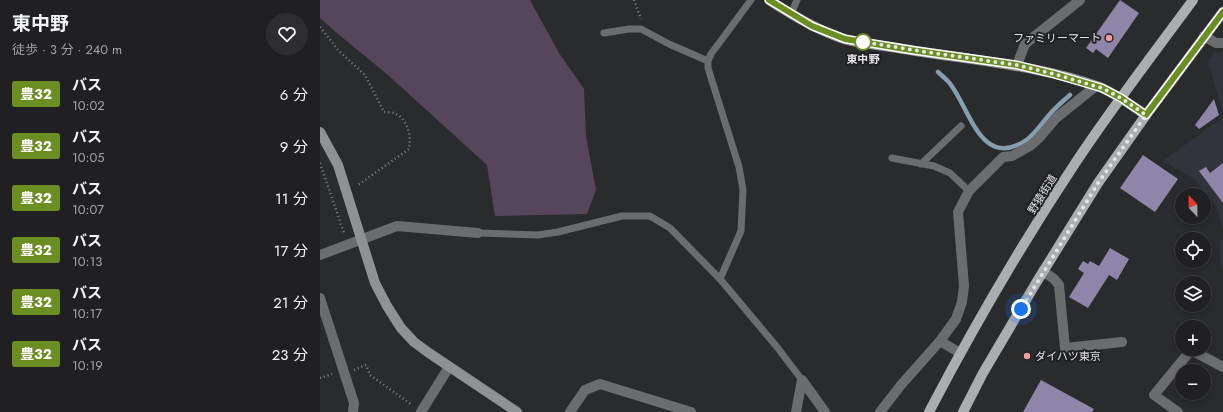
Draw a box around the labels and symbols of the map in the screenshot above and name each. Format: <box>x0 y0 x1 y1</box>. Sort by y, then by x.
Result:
place label: ファミリーマート <box>1013 30 1101 46</box>
marker: 東中野 <box>854 33 872 51</box>
marker: ファミリーマート <box>1104 33 1114 43</box>
place label: 東中野 <box>847 51 880 67</box>
street label: 野猿街道 <box>1024 171 1060 217</box>
north arrow <box>1175 188 1211 224</box>
your location <box>1011 299 1031 319</box>
place label: ダイハツ東京 <box>1035 348 1101 364</box>
marker: ダイハツ東京 <box>1022 351 1032 361</box>

